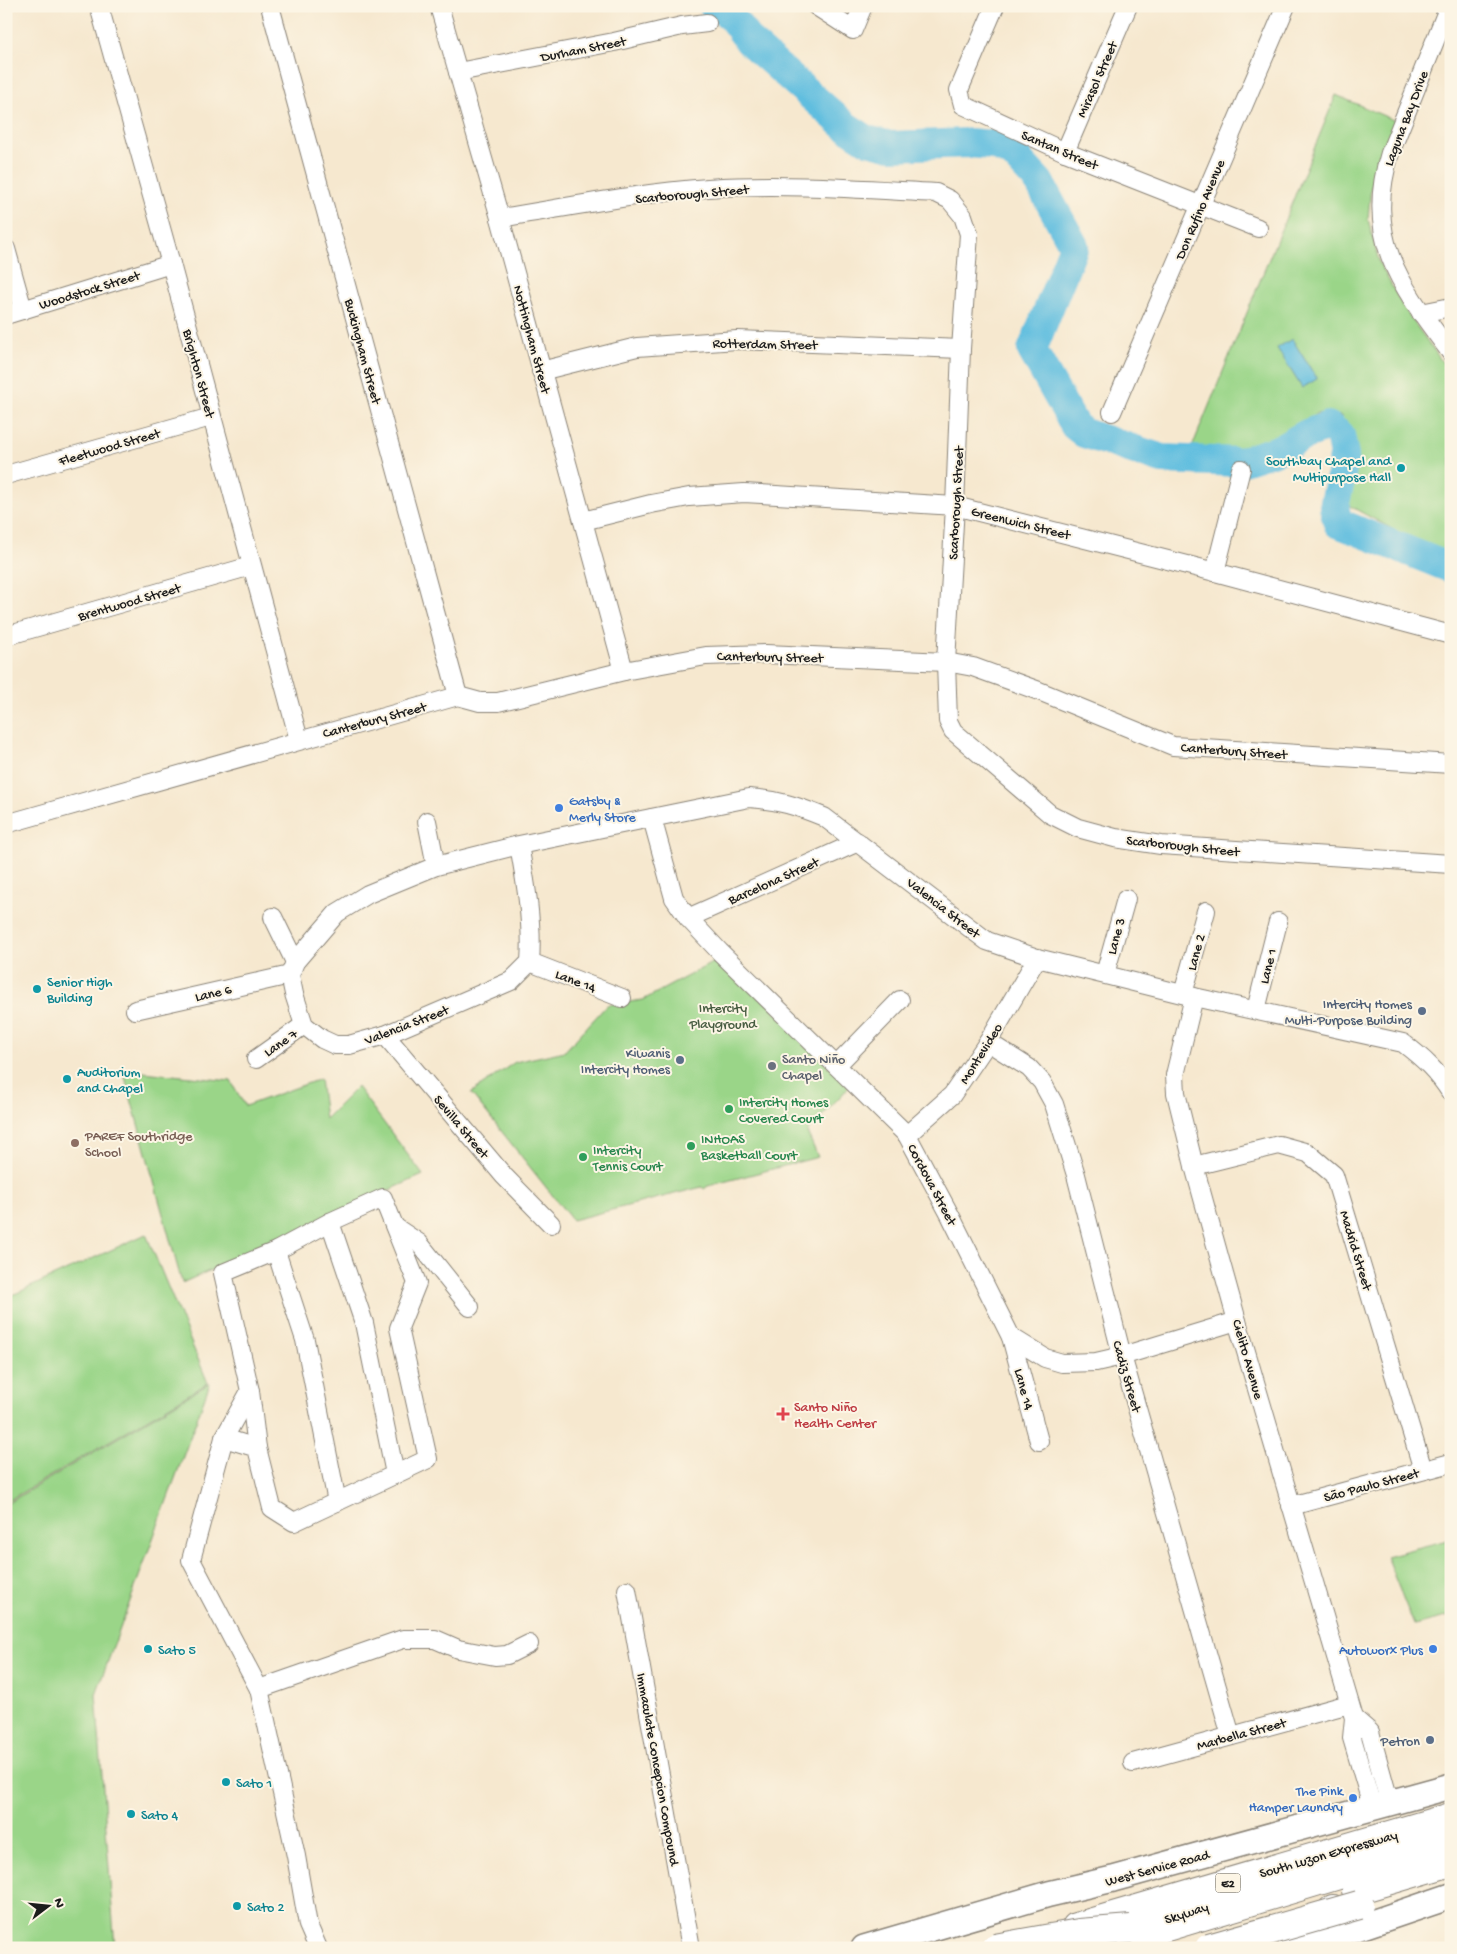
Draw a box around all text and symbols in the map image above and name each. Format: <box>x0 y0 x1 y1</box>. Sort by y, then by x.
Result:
street label: Durham Street <box>538 34 629 67</box>
street label: Mirasol Street <box>1074 38 1123 121</box>
street label: Laguna Bay Drive <box>1381 68 1434 169</box>
street label: Santan Street <box>1018 128 1101 176</box>
street label: Don Rufino Avenue <box>1172 157 1230 263</box>
street label: Scarborough Street <box>635 182 751 209</box>
street label: Woodstock Street <box>37 268 143 315</box>
street label: Nottingham Street <box>508 284 554 397</box>
street label: Buckingham Street <box>339 296 384 407</box>
street label: Brighton Street <box>177 327 218 421</box>
street label: Rotterdam Street <box>712 336 819 355</box>
street label: Fleetwood Street <box>56 425 164 471</box>
street label: Scarborough Street <box>946 445 969 560</box>
place label: Southbay Chapel and Multipurpose Hall <box>1266 454 1393 487</box>
marker: Southbay Chapel and Multipurpose Hall <box>1395 462 1407 474</box>
street label: Greenwich Street <box>969 504 1073 545</box>
street label: Brentwood Street <box>75 580 184 626</box>
street label: Canterbury Street <box>717 649 825 668</box>
street label: Canterbury Street <box>321 699 429 743</box>
street label: Canterbury Street <box>1180 740 1289 765</box>
place label: Gatsby & Merly Store <box>569 794 637 827</box>
marker: Gatsby & Merly Store <box>553 802 565 814</box>
street label: Scarborough Street <box>1125 833 1241 862</box>
street label: Barcelona Street <box>725 854 823 910</box>
street label: Valencia Street <box>901 874 984 944</box>
street label: Lane 3 <box>1104 916 1130 957</box>
street label: Lane 2 <box>1184 932 1210 973</box>
street label: Lane 1 <box>1257 947 1282 986</box>
street label: Lane 14 <box>552 967 598 998</box>
place label: Senior High Building <box>46 975 113 1008</box>
street label: Lane 6 <box>194 982 234 1007</box>
marker: Senior High Building <box>31 983 43 995</box>
place label: Intercity Homes Multi-Purpose Building <box>1285 997 1413 1030</box>
park label: Intercity Playground <box>688 1001 758 1034</box>
street label: Valencia Street <box>361 1002 453 1051</box>
marker: Intercity Homes Multi-Purpose Building <box>1416 1005 1428 1017</box>
street label: Montevideo <box>957 1021 1007 1088</box>
street label: Lane 7 <box>261 1026 302 1062</box>
place label: Kiwanis Intercity Homes <box>581 1046 671 1079</box>
place label: Santo Niño Chapel <box>782 1052 845 1085</box>
marker: Kiwanis Intercity Homes <box>674 1054 686 1066</box>
marker: Santo Niño Chapel <box>766 1060 778 1072</box>
place label: Auditorium and Chapel <box>77 1065 143 1098</box>
marker: Auditorium and Chapel <box>61 1073 73 1085</box>
street label: Sevilla Street <box>429 1092 492 1164</box>
place label: Intercity Homes Covered Court <box>739 1095 829 1128</box>
marker: Intercity Homes Covered Court <box>723 1103 735 1115</box>
place label: PAREF Southridge School <box>84 1129 193 1162</box>
place label: INHOAS Basketball Court <box>700 1132 798 1165</box>
marker: PAREF Southridge School <box>69 1137 81 1149</box>
marker: INHOAS Basketball Court <box>685 1140 697 1152</box>
street label: Cordova Street <box>902 1142 960 1230</box>
place label: Intercity Tennis Court <box>592 1143 664 1176</box>
marker: Intercity Tennis Court <box>577 1151 589 1163</box>
street label: Madrid Street <box>1334 1209 1375 1294</box>
street label: Cielito Avenue <box>1227 1318 1266 1402</box>
street label: Cadiz Street <box>1107 1339 1144 1416</box>
street label: Lane 14 <box>1009 1367 1036 1413</box>
place label: Santo Niño Health Center <box>794 1400 877 1433</box>
marker: Santo Niño Health Center <box>776 1407 790 1421</box>
street label: São Paulo Street <box>1322 1465 1422 1507</box>
marker: Sato 5 <box>142 1643 154 1655</box>
place label: Sato 5 <box>158 1643 196 1660</box>
place label: Autoworx Plus <box>1339 1643 1424 1660</box>
marker: Autoworx Plus <box>1427 1643 1439 1655</box>
street label: Immaculate Concepcion Compound <box>631 1672 682 1869</box>
street label: Marbella Street <box>1195 1715 1289 1755</box>
place label: Petron <box>1379 1734 1420 1751</box>
marker: Petron <box>1424 1734 1436 1746</box>
marker: Sato 1 <box>220 1776 232 1788</box>
place label: Sato 1 <box>236 1776 272 1793</box>
place label: The Pink Hamper Laundry <box>1249 1784 1345 1817</box>
marker: The Pink Hamper Laundry <box>1347 1792 1359 1804</box>
marker: Sato 4 <box>125 1808 137 1820</box>
place label: Sato 4 <box>141 1808 179 1825</box>
street label: South Luzon Expressway <box>1258 1828 1400 1883</box>
street label: West Service Road <box>1104 1847 1213 1891</box>
road number: E2 <box>1216 1874 1240 1892</box>
north arrow <box>22 1882 72 1932</box>
text: N <box>49 1896 68 1910</box>
street label: Skyway <box>1163 1899 1211 1929</box>
marker: Sato 2 <box>231 1900 243 1912</box>
place label: Sato 2 <box>247 1900 285 1917</box>

